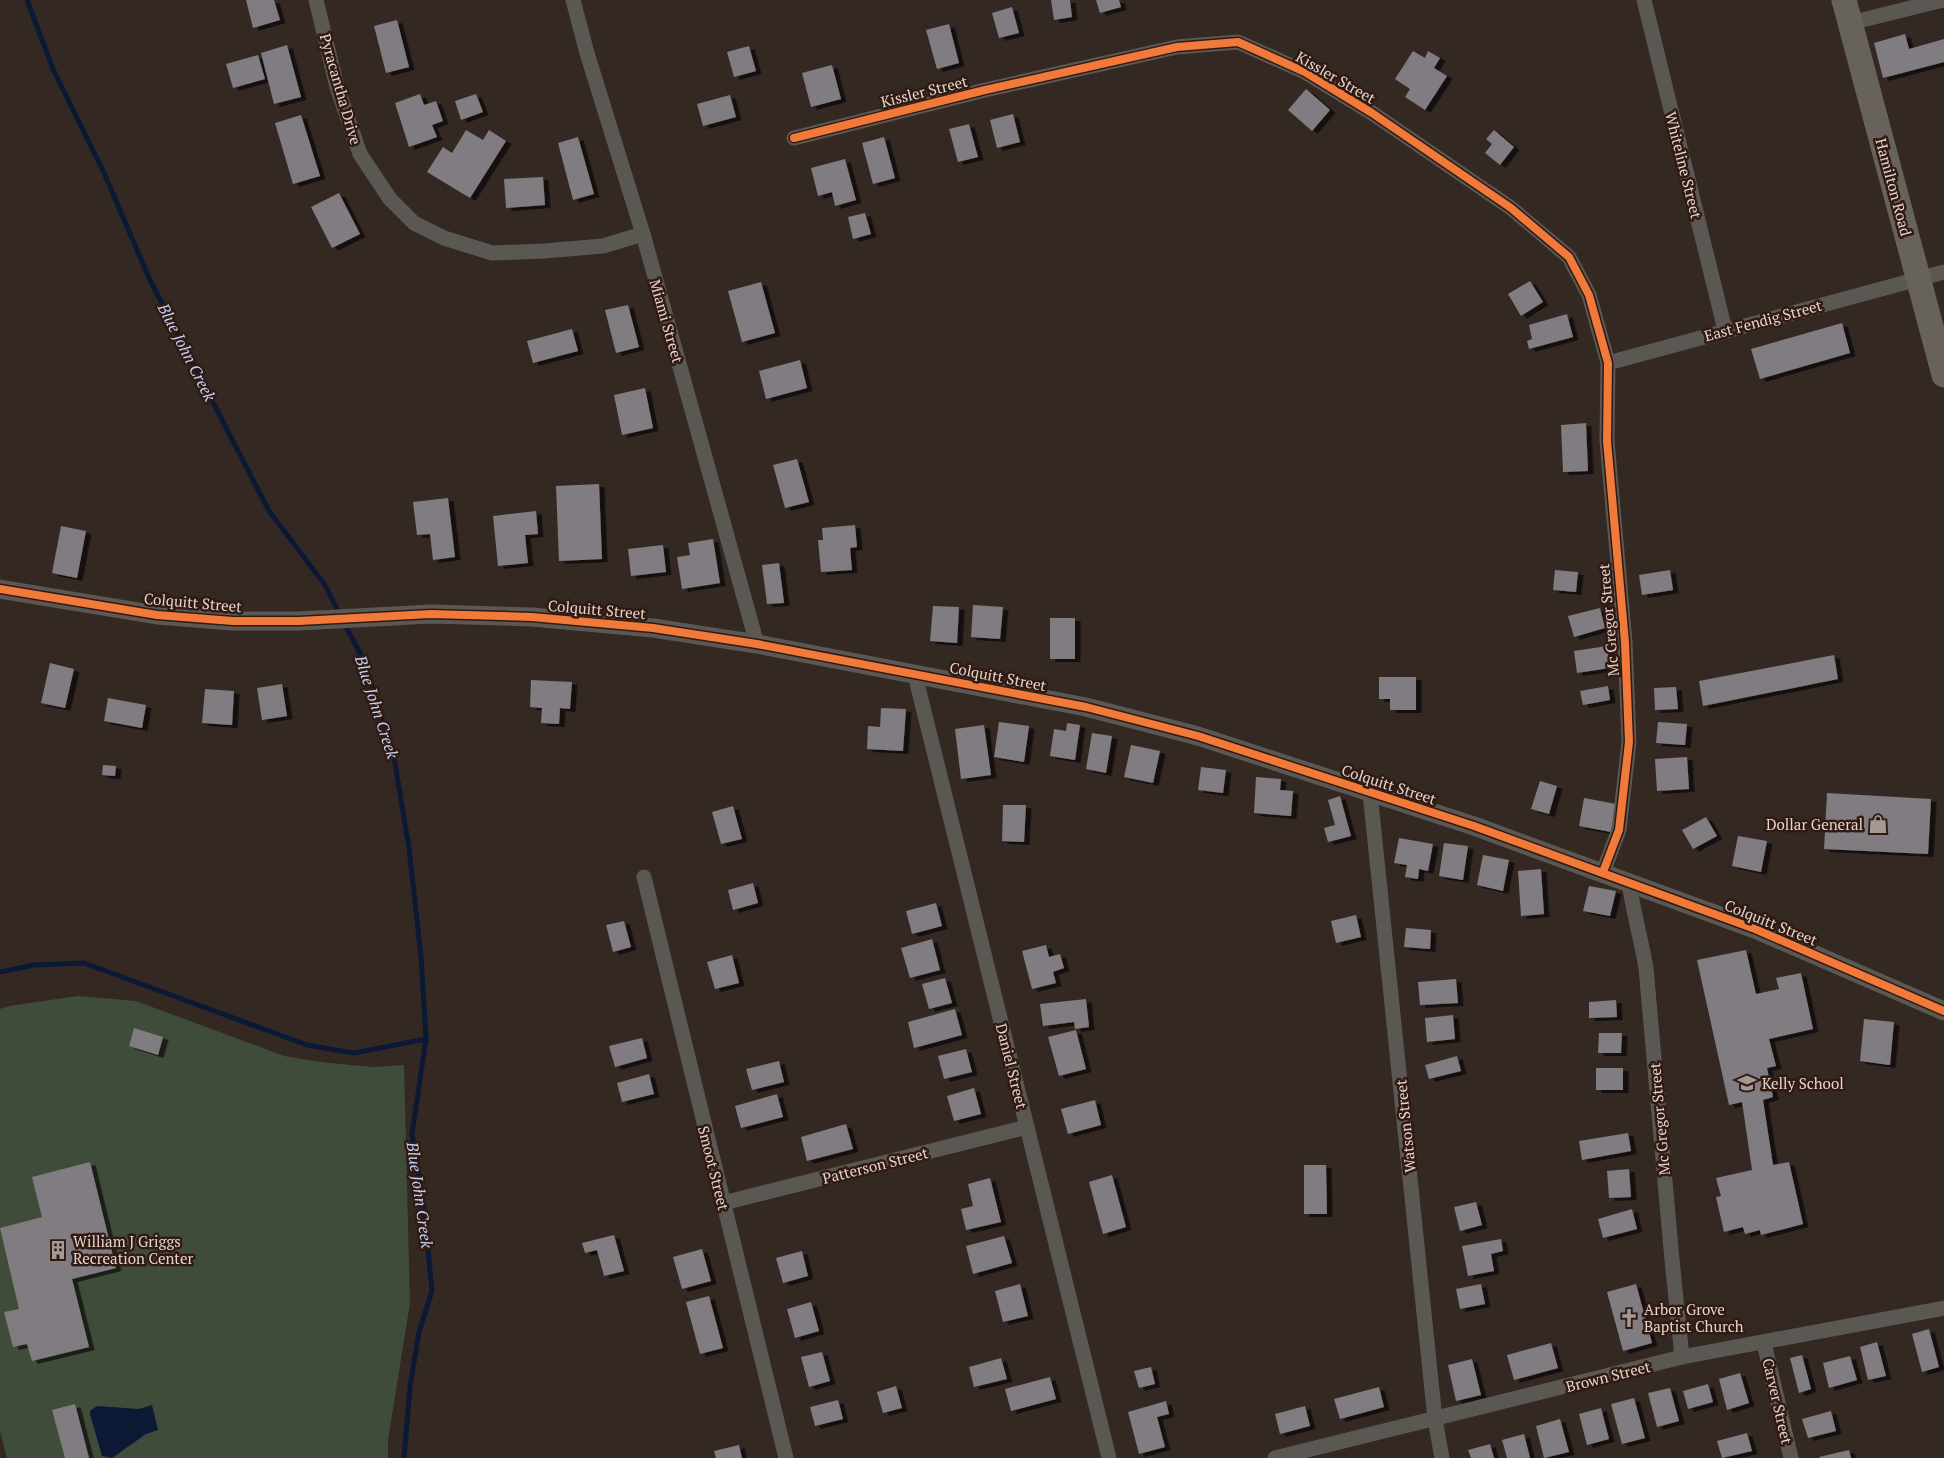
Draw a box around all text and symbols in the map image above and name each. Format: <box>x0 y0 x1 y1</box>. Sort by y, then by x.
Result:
street label: Pyracantha Drive <box>316 31 366 147</box>
street label: Kissler Street <box>1293 46 1380 108</box>
street label: Kissler Street <box>879 70 970 111</box>
street label: Whiteline Street <box>1661 109 1707 221</box>
street label: Hamilton Road <box>1871 136 1917 238</box>
street label: Miami Street <box>646 277 689 366</box>
street label: East Fendig Street <box>1702 295 1824 345</box>
water label: Blue John Creek <box>152 298 221 405</box>
street label: Mc Gregor Street <box>1593 562 1623 677</box>
street label: Colquitt Street <box>143 588 243 616</box>
street label: Colquitt Street <box>547 595 647 623</box>
water label: Blue John Creek <box>350 652 404 762</box>
street label: Colquitt Street <box>948 657 1049 695</box>
street label: Colquitt Street <box>1339 759 1439 809</box>
shop icon: Dollar General <box>1867 813 1889 835</box>
place label: Dollar General <box>1766 814 1863 834</box>
street label: Colquitt Street <box>1722 894 1821 950</box>
street label: Daniel Street <box>992 1021 1032 1111</box>
street label: Mc Gregor Street <box>1644 1061 1674 1176</box>
school or university icon: Kelly School <box>1736 1072 1758 1094</box>
place label: Kelly School <box>1762 1073 1844 1093</box>
street label: Watson Street <box>1390 1078 1420 1174</box>
street label: Smoot Street <box>694 1124 734 1213</box>
water label: Blue John Creek <box>401 1139 438 1250</box>
street label: Patterson Street <box>820 1142 930 1188</box>
place label: William J Griggs Recreation Center <box>73 1231 193 1268</box>
building icon: William J Griggs Recreation Center <box>47 1239 69 1261</box>
place label: Arbor Grove Baptist Church <box>1644 1299 1744 1336</box>
church icon: Arbor Grove Baptist Church <box>1618 1307 1640 1329</box>
street label: Brown Street <box>1564 1356 1653 1396</box>
street label: Carver Street <box>1758 1356 1798 1446</box>

